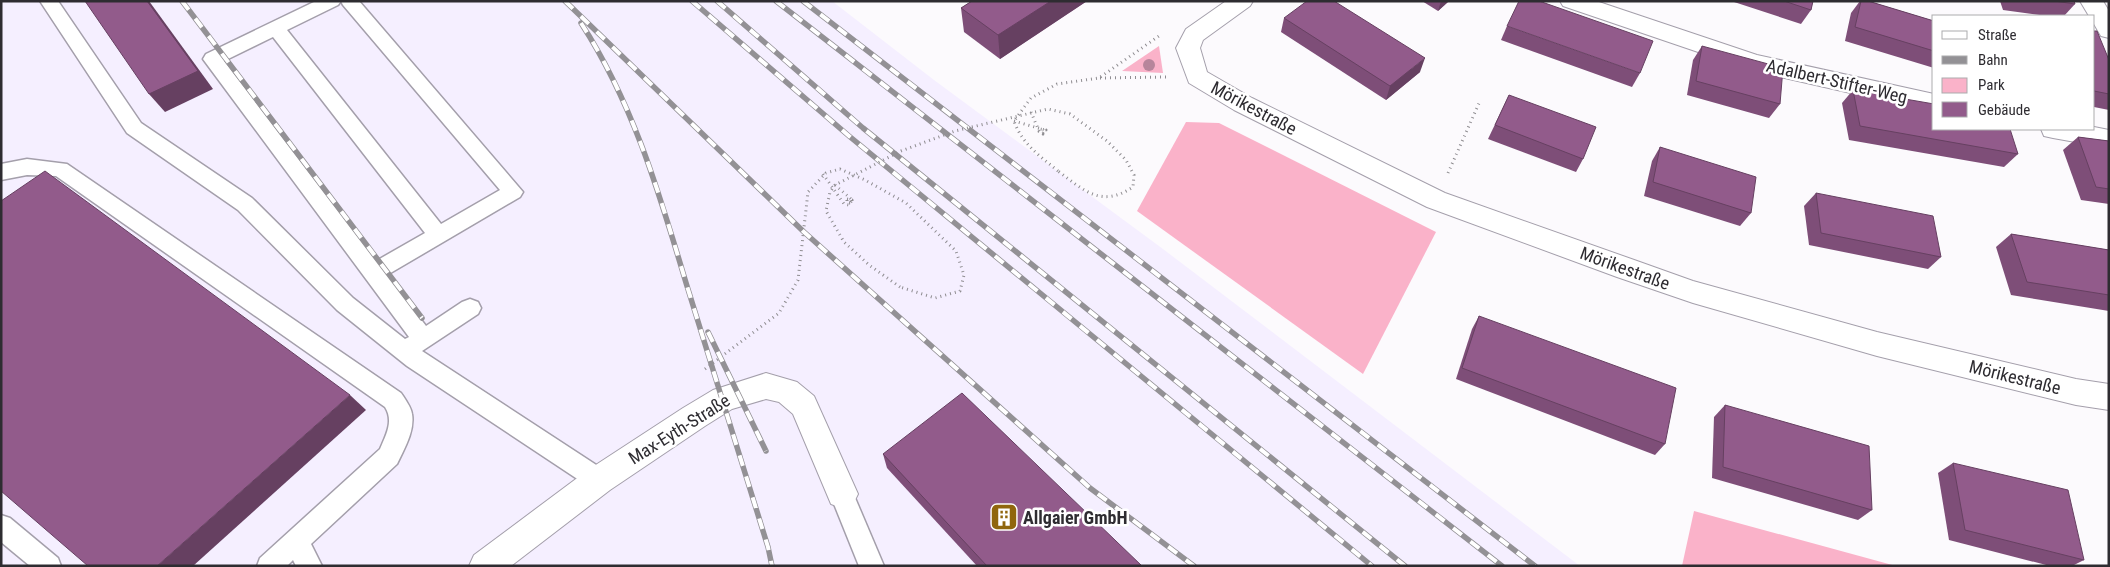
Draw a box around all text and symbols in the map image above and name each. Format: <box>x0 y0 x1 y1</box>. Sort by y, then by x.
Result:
legend <box>1932 15 2095 130</box>
text: Straße <box>1978 26 2017 44</box>
text: Bahn <box>1978 51 2008 69</box>
street label: Adalbert-Stifter-Weg <box>1764 55 1910 107</box>
text: Park <box>1978 76 2005 94</box>
street label: Mörikestraße <box>1208 77 1300 139</box>
text: Gebäude <box>1978 101 2030 119</box>
street label: Mörikestraße <box>1577 242 1673 294</box>
street label: Mörikestraße <box>1967 355 2063 399</box>
street label: Max-Eyth-Straße <box>624 389 734 469</box>
building icon: Allgaier GmbH <box>989 502 1019 532</box>
place label: Allgaier GmbH <box>1023 507 1127 528</box>

